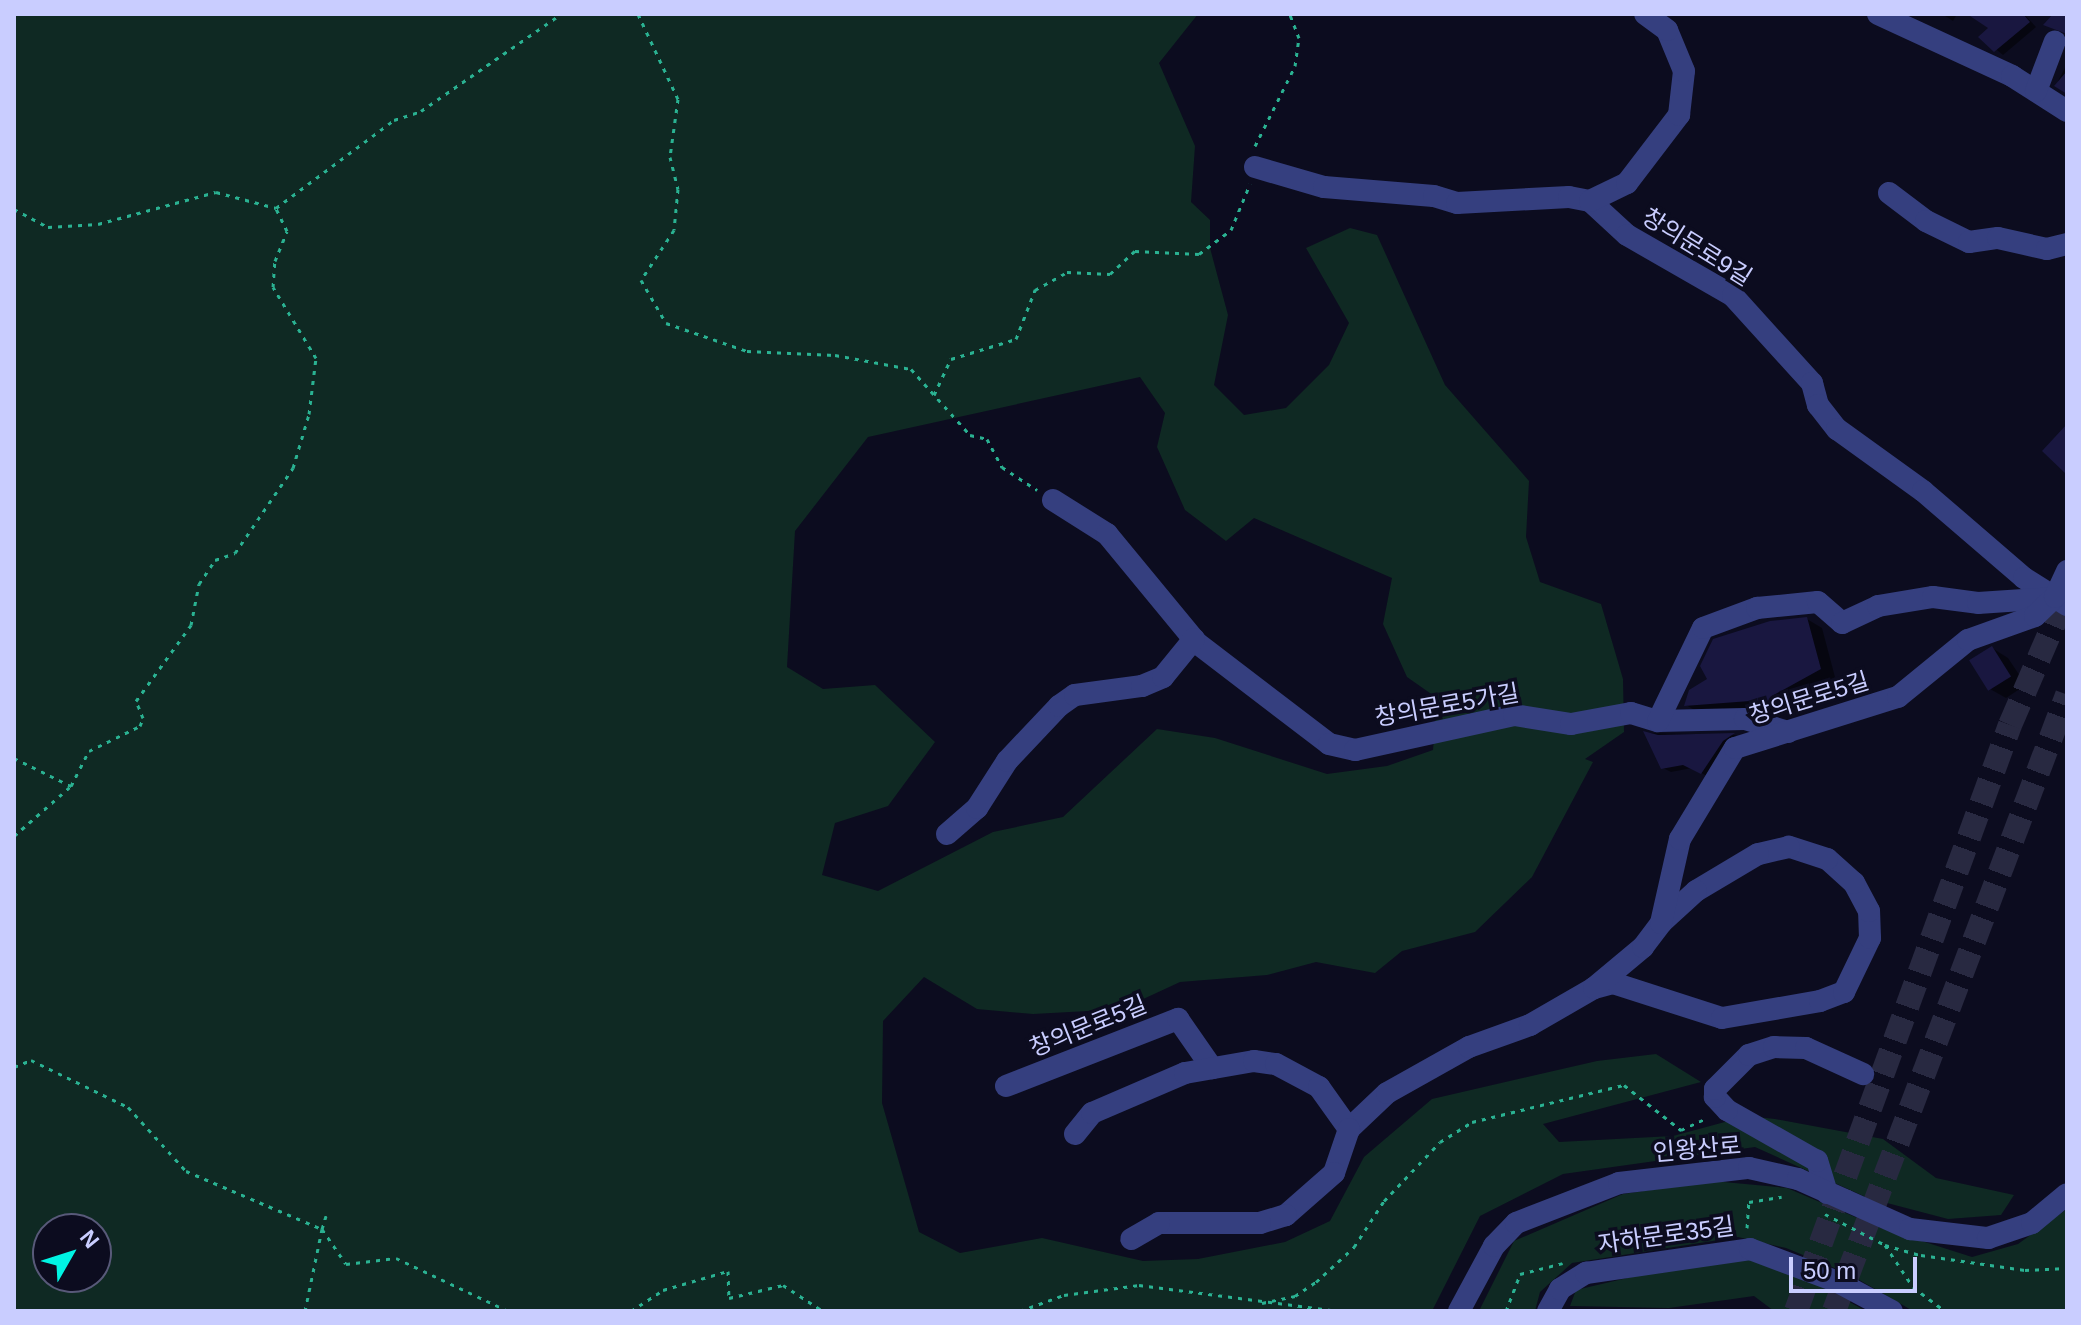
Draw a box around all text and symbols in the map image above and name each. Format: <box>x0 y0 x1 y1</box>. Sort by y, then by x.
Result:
street label: 창의문로9길 <box>1637 202 1757 292</box>
street label: 창의문로5길 <box>1746 666 1872 730</box>
street label: 창의문로5가길 <box>1373 678 1521 732</box>
street label: 창의문로5길 <box>1025 989 1151 1063</box>
street label: 인왕산로 <box>1652 1131 1742 1167</box>
street label: 자하문로35길 <box>1596 1211 1736 1259</box>
north arrow <box>32 1213 112 1293</box>
text: N <box>75 1225 104 1253</box>
scale bar <box>1793 1241 1921 1291</box>
text: 50 m <box>1803 1257 1856 1284</box>

